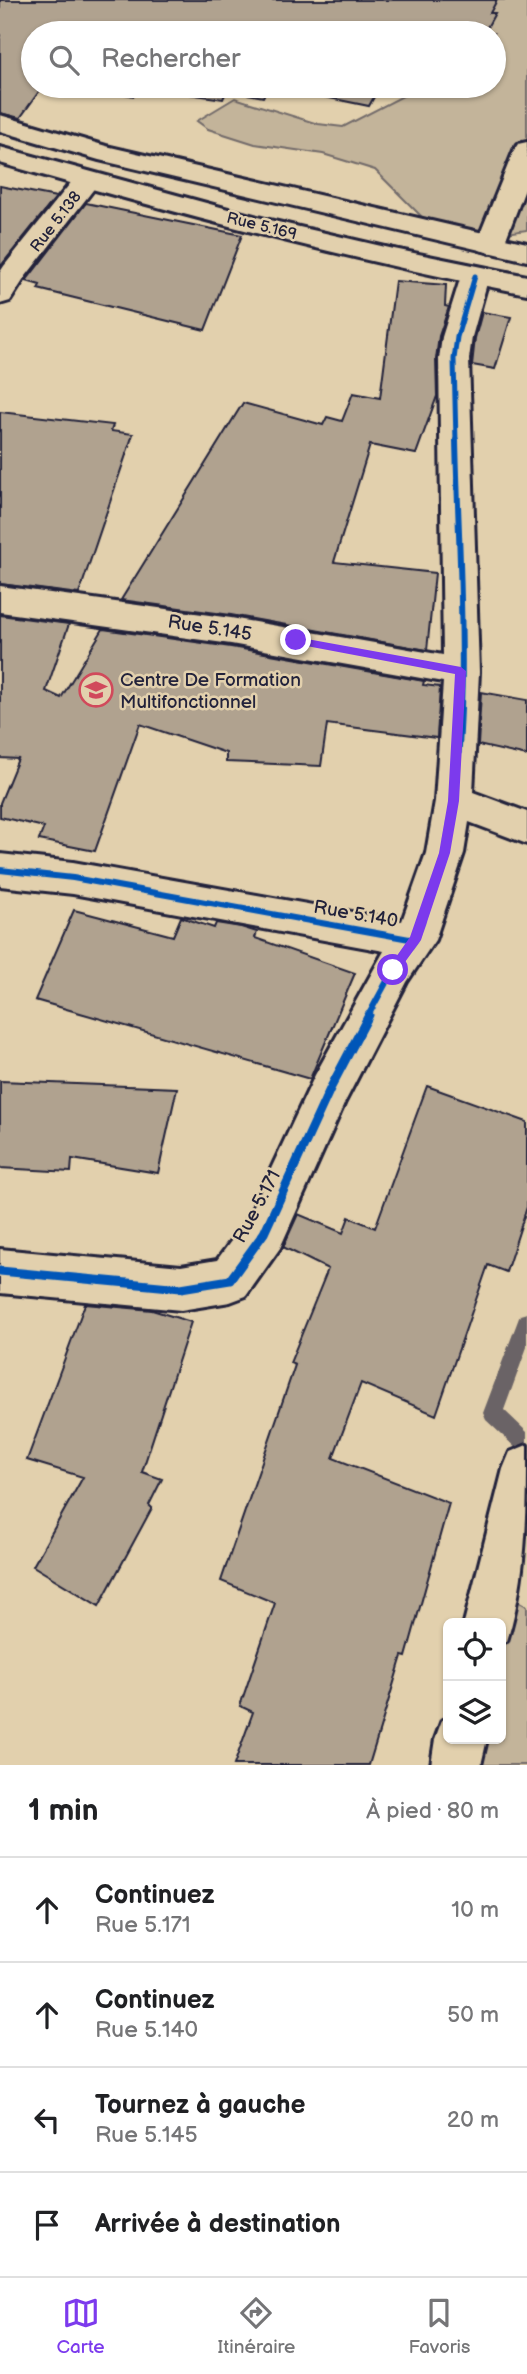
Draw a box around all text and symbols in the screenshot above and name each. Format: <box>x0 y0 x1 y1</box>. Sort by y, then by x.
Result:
search box <box>21 21 506 98</box>
icon: search <box>45 41 83 79</box>
text: Rechercher <box>101 44 240 75</box>
street label: Rue 5.138 <box>27 188 86 256</box>
street label: Rue 5.169 <box>225 209 299 244</box>
street label: Rue 5.145 <box>166 610 254 646</box>
route end <box>280 624 311 655</box>
place label: Centre De Formation Multifonctionnel <box>120 669 301 714</box>
school or university icon: Centre De Formation Multifonctionnel <box>77 671 115 709</box>
street label: Rue 5.140 <box>312 896 400 933</box>
route start <box>377 954 408 985</box>
street label: Rue 5.171 <box>229 1166 286 1247</box>
map controls <box>443 1618 506 1744</box>
button: locate <box>443 1618 506 1681</box>
button: layers <box>443 1681 506 1744</box>
text: 1 min <box>28 1793 98 1829</box>
text: À pied · 80 m <box>366 1797 499 1825</box>
text: Continuez <box>95 1880 215 1911</box>
icon: ahead <box>28 1891 66 1929</box>
text: 10 m <box>451 1896 499 1924</box>
text: Rue 5.171 <box>95 1911 191 1939</box>
text: Continuez <box>95 1985 215 2016</box>
icon: ahead <box>28 1996 66 2034</box>
text: 50 m <box>447 2001 499 2029</box>
text: Rue 5.140 <box>95 2016 198 2044</box>
text: Tournez à gauche <box>95 2090 306 2121</box>
icon: left <box>28 2101 66 2139</box>
text: 20 m <box>447 2106 499 2134</box>
text: Rue 5.145 <box>95 2121 198 2149</box>
icon: arrive <box>28 2206 66 2244</box>
text: Arrivée à destination <box>95 2209 341 2240</box>
tab: Carte <box>57 2294 104 2359</box>
tab: Itinéraire <box>218 2294 295 2359</box>
tab: Favoris <box>408 2294 470 2359</box>

